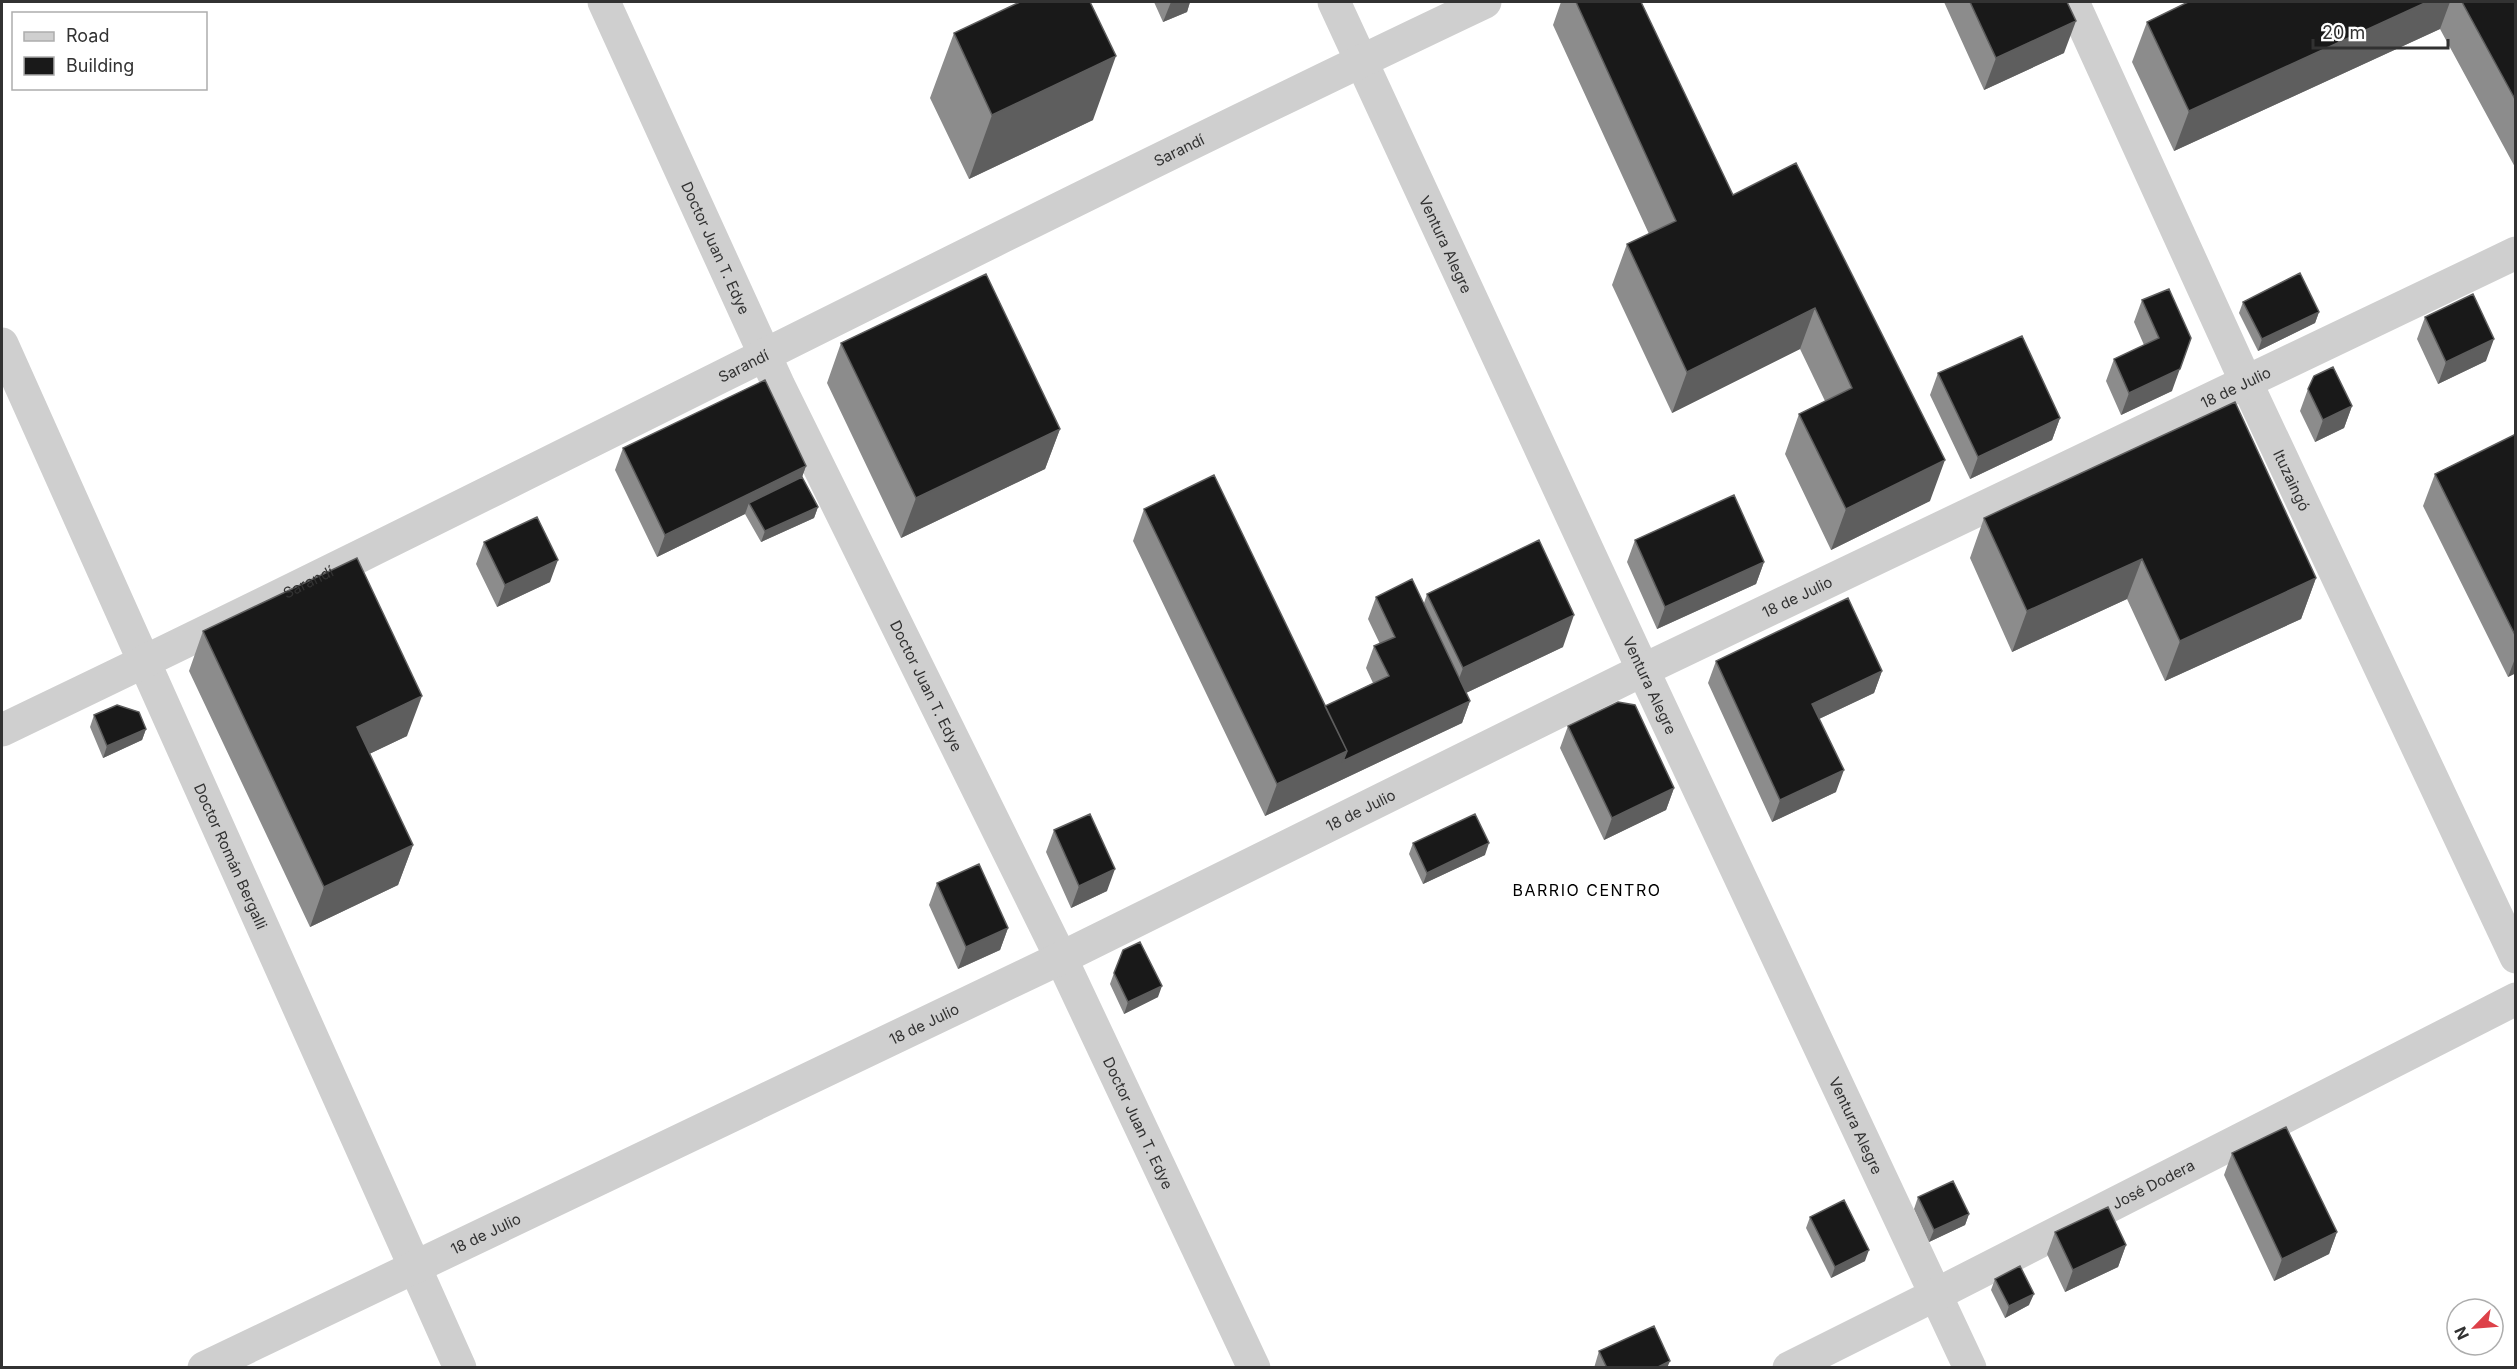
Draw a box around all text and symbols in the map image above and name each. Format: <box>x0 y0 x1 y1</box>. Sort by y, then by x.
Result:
legend <box>12 12 207 90</box>
scale bar <box>2313 12 2448 50</box>
text: 20 m <box>2322 22 2365 43</box>
text: Road <box>66 25 109 46</box>
text: Building <box>66 55 134 76</box>
street label: Sarandí <box>1150 129 1207 170</box>
street label: Doctor Juan T. Edye <box>677 178 754 317</box>
street label: Ventura Alegre <box>1415 192 1477 296</box>
street label: Sarandí <box>715 345 772 386</box>
street label: 18 de Julio <box>2197 362 2274 412</box>
street label: Ituzaingó <box>2270 447 2315 514</box>
street label: Sarandí <box>280 561 337 602</box>
street label: 18 de Julio <box>1759 572 1835 621</box>
street label: Doctor Juan T. Edye <box>886 617 967 754</box>
street label: Ventura Alegre <box>1619 634 1681 737</box>
street label: Doctor Román Bergalli <box>190 780 272 932</box>
street label: 18 de Julio <box>1322 785 1398 835</box>
district label: BARRIO CENTRO <box>1513 880 1661 900</box>
street label: 18 de Julio <box>886 999 962 1048</box>
street label: Doctor Juan T. Edye <box>1099 1054 1178 1192</box>
street label: Ventura Alegre <box>1825 1074 1887 1177</box>
street label: José Dodera <box>2109 1155 2198 1213</box>
street label: 18 de Julio <box>447 1208 524 1258</box>
north arrow <box>2445 1297 2505 1357</box>
text: N <box>2450 1324 2473 1343</box>

